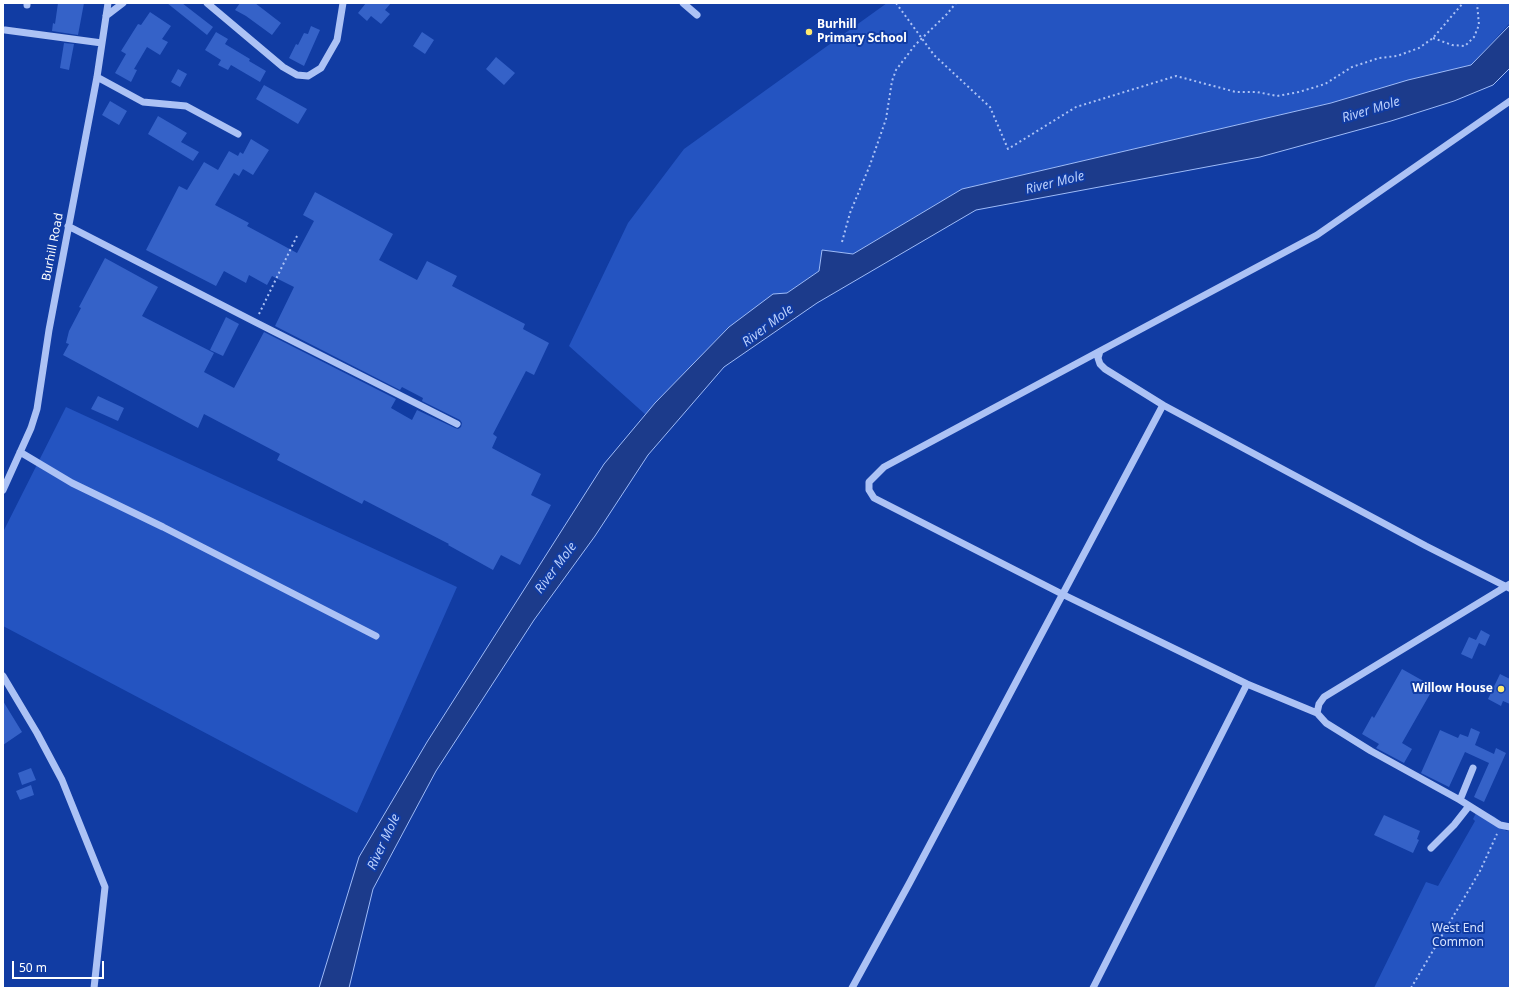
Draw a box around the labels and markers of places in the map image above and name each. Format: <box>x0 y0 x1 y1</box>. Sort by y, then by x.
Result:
place label: Burhill Primary School <box>817 18 907 46</box>
marker: Burhill Primary School <box>804 27 814 37</box>
place label: Willow House <box>1412 682 1493 696</box>
marker: Willow House <box>1496 684 1506 694</box>

